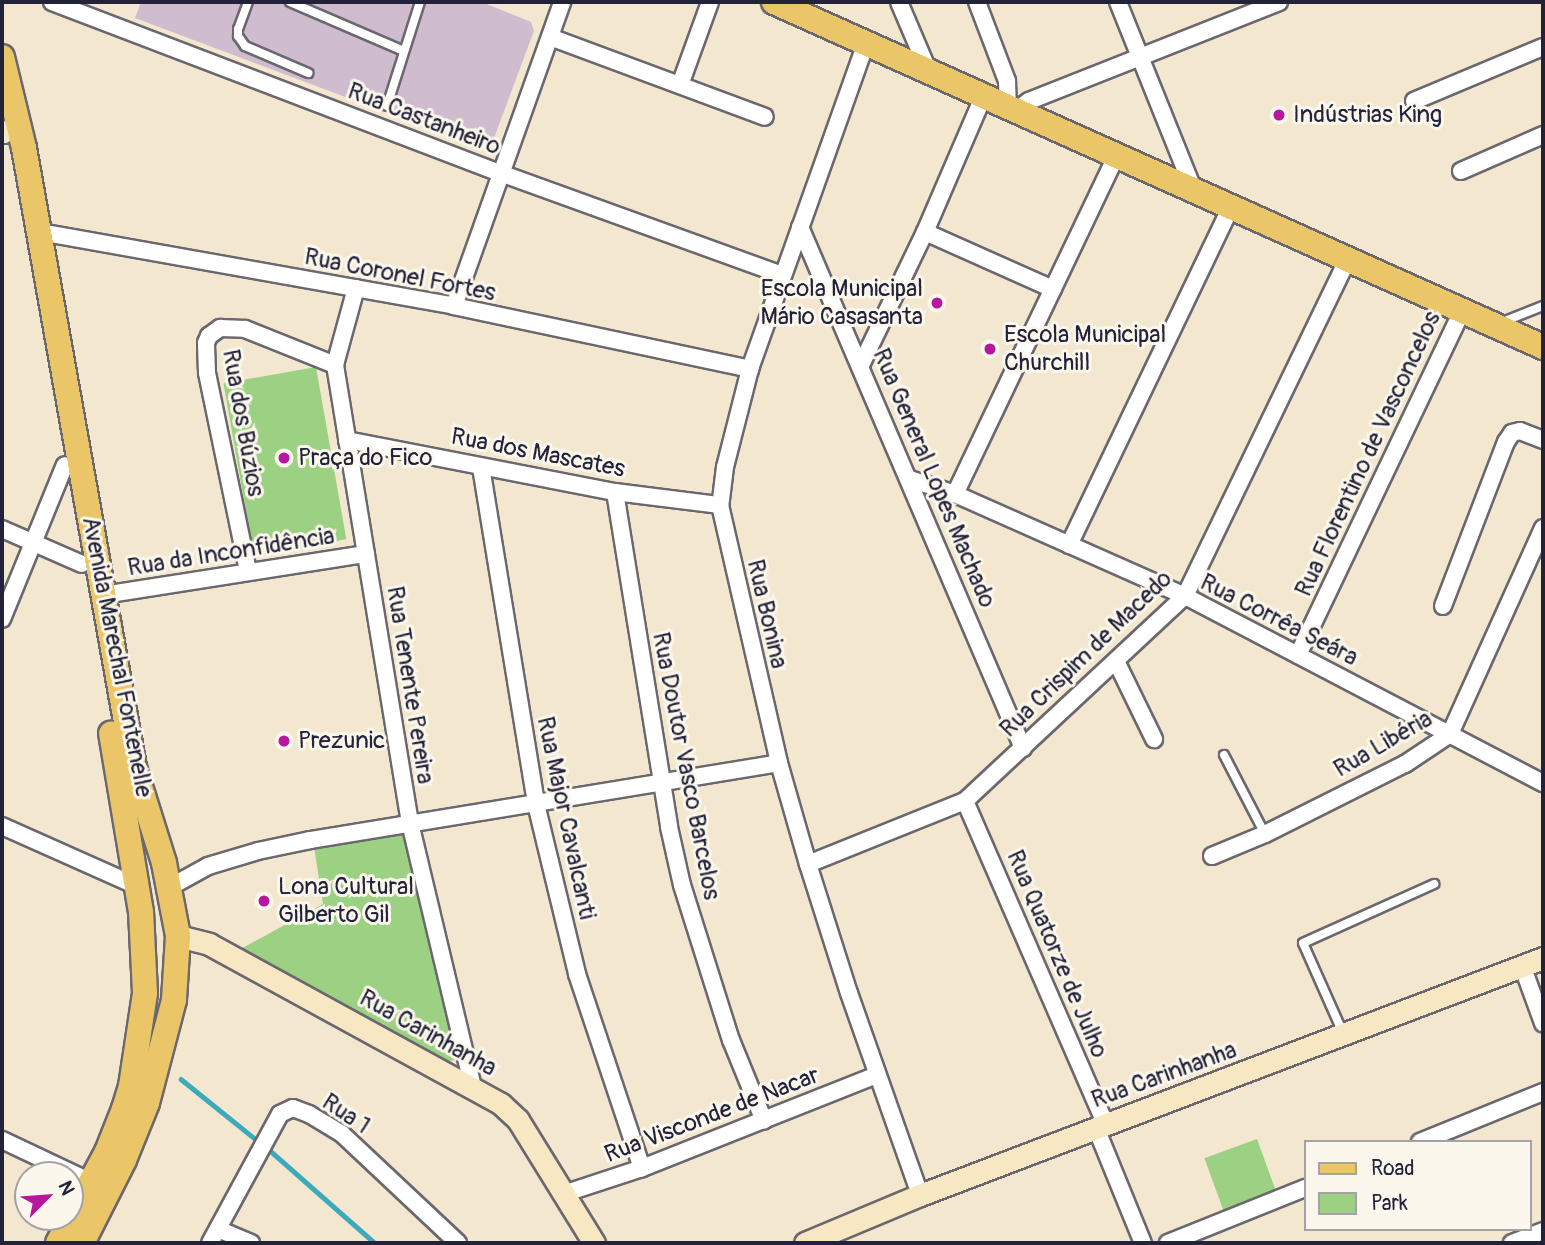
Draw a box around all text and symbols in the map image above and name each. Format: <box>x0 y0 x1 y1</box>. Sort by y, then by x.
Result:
street label: Rua Castanheiro <box>344 77 504 161</box>
place label: Indústrias King <box>1293 101 1442 129</box>
marker: Indústrias King <box>1271 107 1287 123</box>
street label: Rua Coronel Fortes <box>302 242 498 308</box>
place label: Escola Municipal Mário Casasanta <box>760 275 923 331</box>
marker: Escola Municipal Mário Casasanta <box>929 295 945 311</box>
street label: Rua Florentino de Vasconcelos <box>1289 307 1447 601</box>
place label: Escola Municipal Churchill <box>1004 321 1166 377</box>
marker: Escola Municipal Churchill <box>982 341 998 357</box>
street label: Rua General Lopes Machado <box>866 344 1002 612</box>
street label: Rua dos Búzios <box>216 347 270 499</box>
street label: Rua dos Mascates <box>449 422 627 484</box>
place label: Praça do Fico <box>298 444 432 472</box>
marker: Praça do Fico <box>276 450 292 466</box>
street label: Avenida Marechal Fontenelle <box>76 514 158 800</box>
street label: Rua da Inconfidência <box>126 521 336 583</box>
street label: Rua Bonina <box>740 557 794 671</box>
street label: Rua Crispim de Macedo <box>994 564 1178 744</box>
street label: Rua Corrêa Seára <box>1195 568 1363 672</box>
street label: Rua Tenente Pereira <box>380 584 440 786</box>
street label: Rua Doutor Vasco Barcelos <box>646 630 726 902</box>
street label: Rua Libéria <box>1329 704 1437 784</box>
street label: Rua Major Cavalcanti <box>530 714 602 922</box>
place label: Prezunic <box>298 727 385 755</box>
marker: Prezunic <box>276 733 292 749</box>
street label: Rua Quatorze de Julho <box>1000 846 1114 1062</box>
place label: Lona Cultural Gilberto Gil <box>278 873 414 929</box>
marker: Lona Cultural Gilberto Gil <box>256 893 272 909</box>
street label: Rua Carinhanha <box>354 984 502 1082</box>
street label: Rua Carinhanha <box>1088 1035 1240 1115</box>
street label: Rua Visconde de Nacar <box>601 1061 823 1169</box>
street label: Rua 1 <box>317 1088 375 1140</box>
legend <box>1304 1140 1531 1231</box>
text: Road <box>1371 1155 1415 1182</box>
north arrow <box>14 1161 84 1231</box>
text: N <box>53 1177 80 1199</box>
text: Park <box>1371 1190 1408 1217</box>

